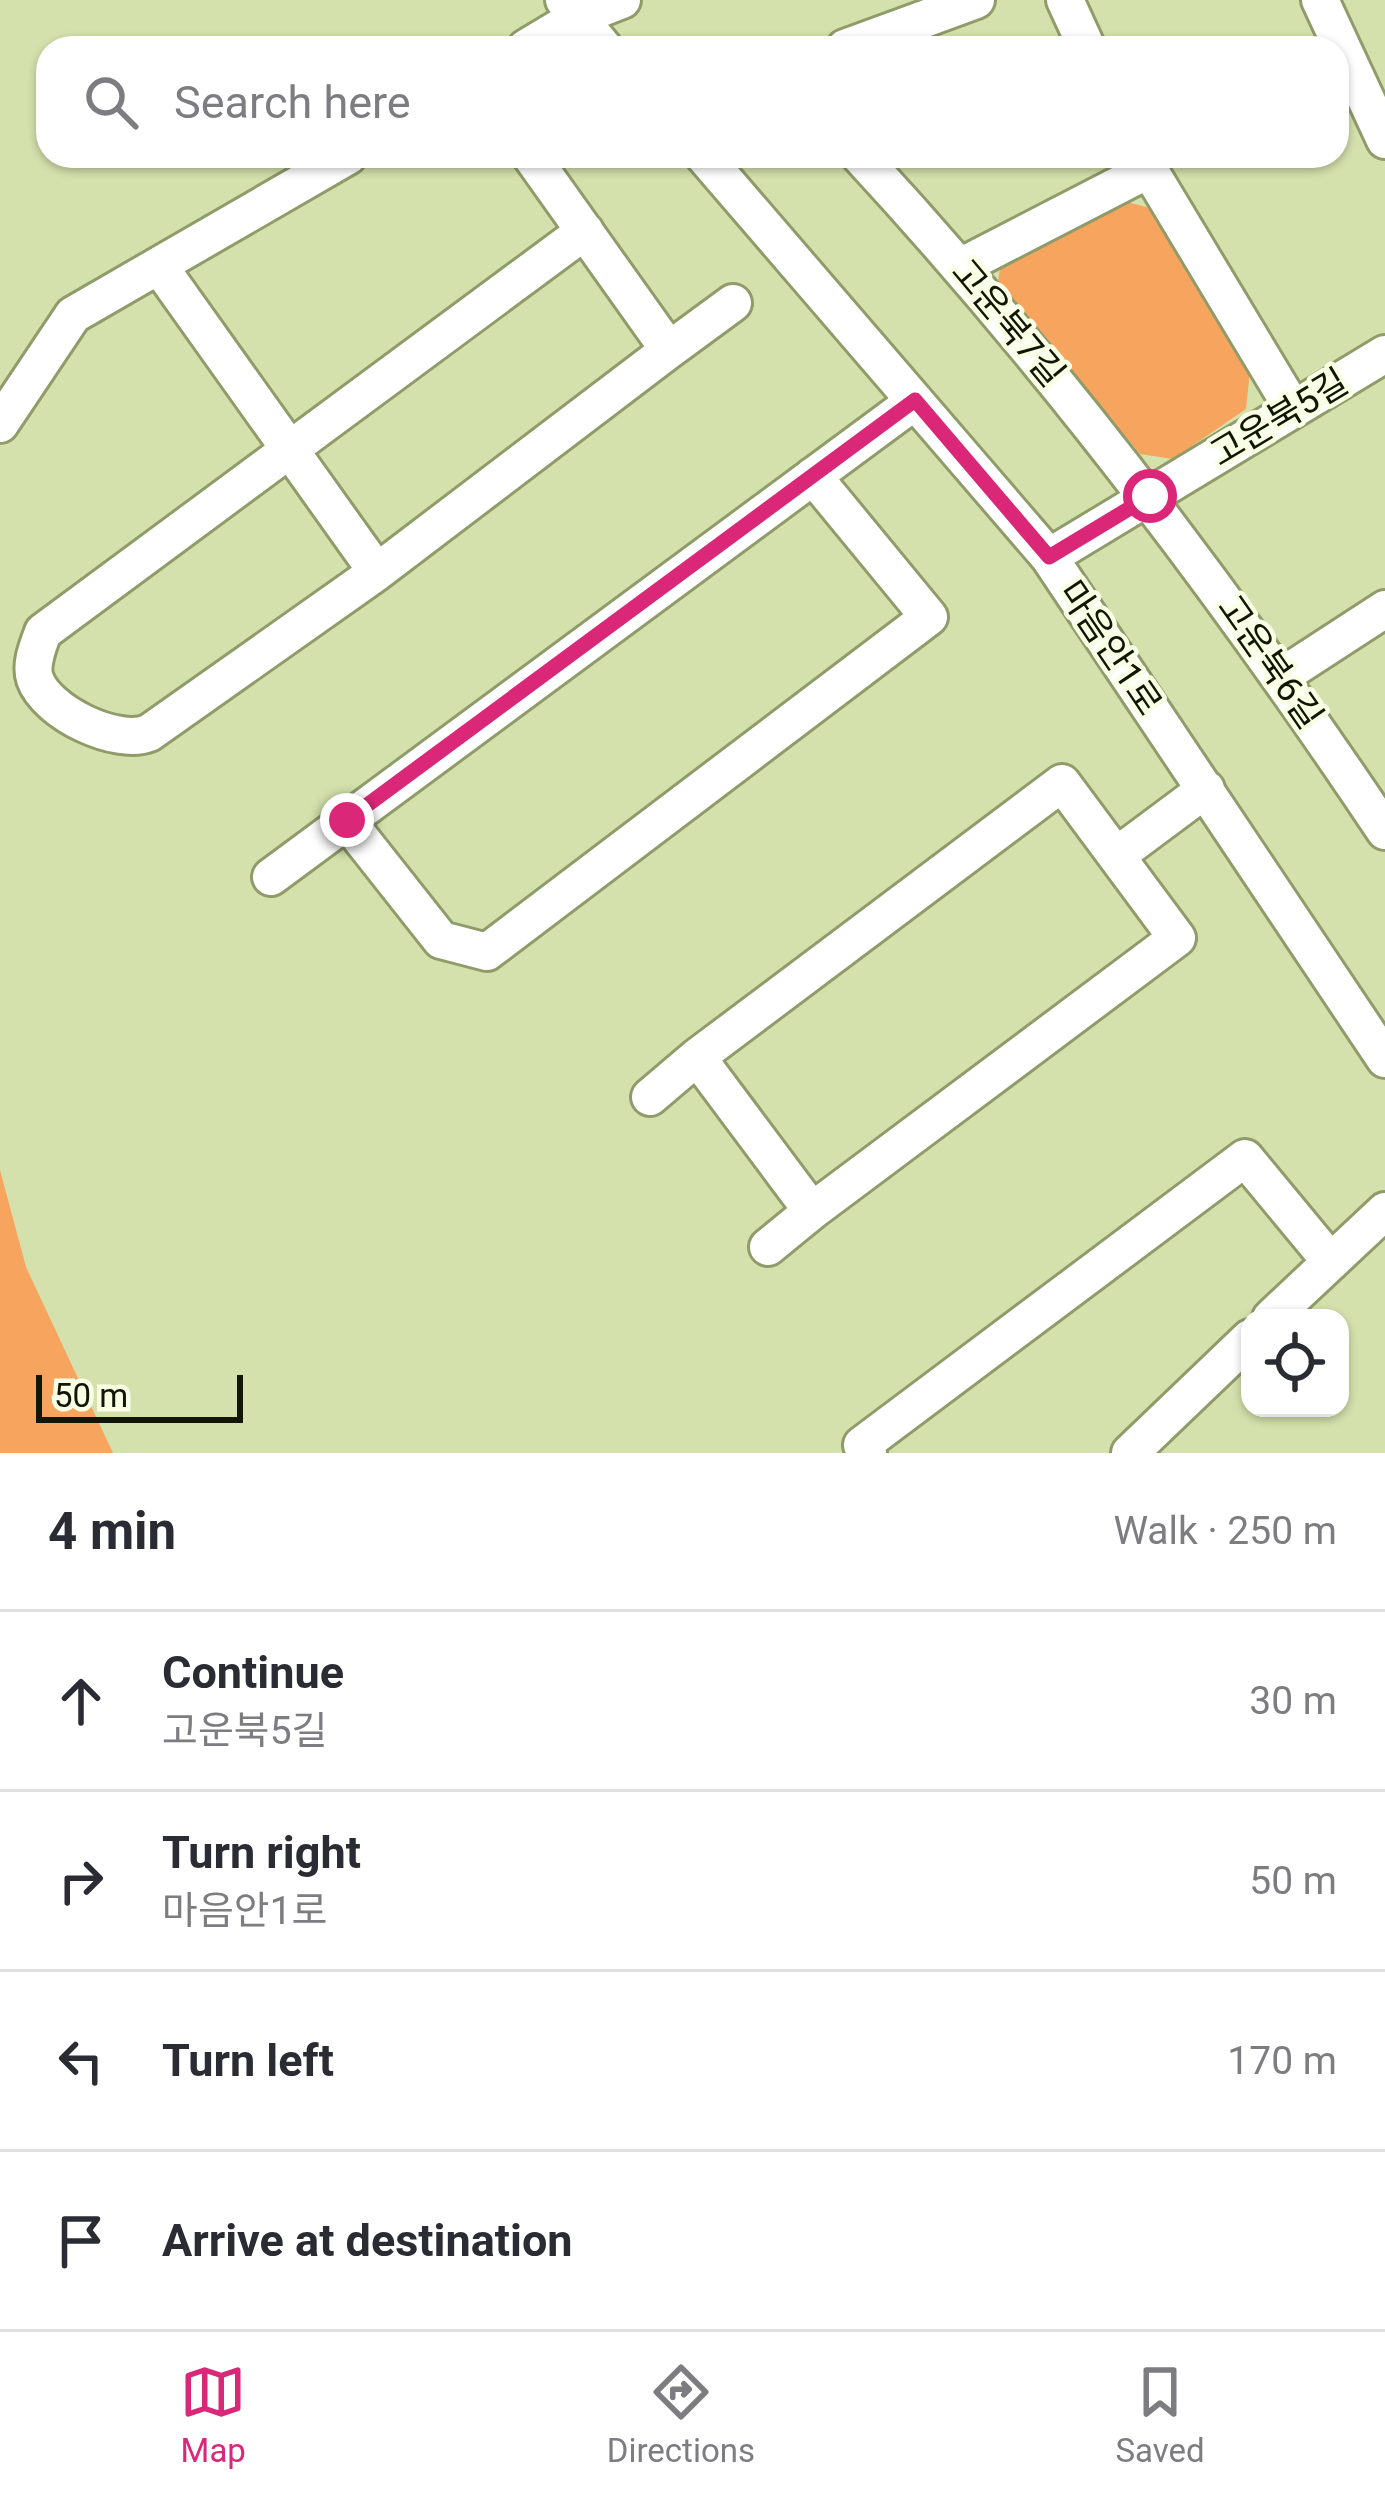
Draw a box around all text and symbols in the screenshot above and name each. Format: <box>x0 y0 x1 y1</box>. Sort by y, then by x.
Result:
search box <box>36 36 1349 168</box>
icon: search <box>78 69 144 135</box>
text: Search here <box>174 76 411 129</box>
street label: 고운북7길 <box>943 251 1073 395</box>
street label: 고운북5길 <box>1203 361 1355 475</box>
route start <box>1123 469 1177 523</box>
street label: 마음안1로 <box>1050 573 1170 723</box>
street label: 고운북6길 <box>1209 587 1331 737</box>
route end <box>320 793 374 847</box>
map controls <box>1241 1309 1349 1417</box>
button: locate <box>1241 1309 1349 1417</box>
scale bar <box>36 1369 243 1422</box>
text: 50 m <box>54 1376 128 1415</box>
text: 4 min <box>48 1502 176 1561</box>
text: Walk · 250 m <box>1113 1508 1337 1554</box>
text: Continue <box>162 1646 344 1699</box>
icon: ahead <box>48 1668 114 1734</box>
text: 30 m <box>1249 1678 1337 1724</box>
text: 고운북5길 <box>162 1708 327 1754</box>
text: Turn right <box>162 1826 361 1879</box>
icon: right <box>48 1848 114 1914</box>
text: 50 m <box>1249 1858 1337 1904</box>
text: 마음안1로 <box>162 1888 327 1934</box>
icon: left <box>48 2028 114 2094</box>
text: Turn left <box>162 2034 334 2087</box>
text: 170 m <box>1227 2038 1337 2084</box>
icon: arrive <box>48 2208 114 2274</box>
text: Arrive at destination <box>162 2214 573 2267</box>
tab: Map <box>180 2359 246 2470</box>
tab: Directions <box>607 2359 755 2470</box>
tab: Saved <box>1116 2359 1205 2470</box>

